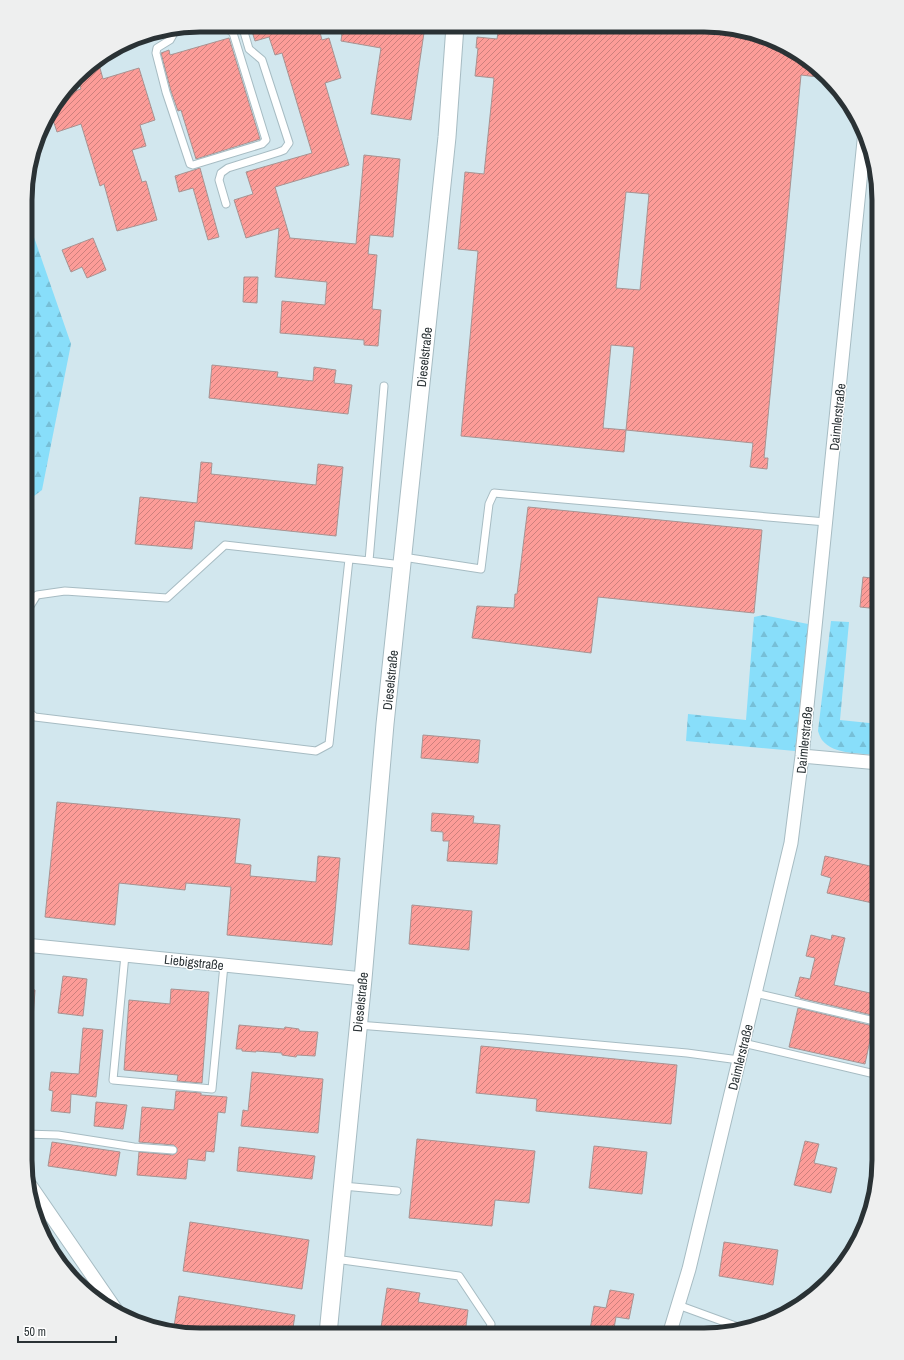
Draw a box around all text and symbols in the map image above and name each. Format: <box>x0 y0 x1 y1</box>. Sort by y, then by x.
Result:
street label: Dieselstraße <box>413 326 436 388</box>
street label: Daimlerstraße <box>826 383 849 452</box>
street label: Dieselstraße <box>379 649 402 711</box>
street label: Daimlerstraße <box>793 706 816 775</box>
street label: Liebigstraße <box>163 951 225 974</box>
street label: Dieselstraße <box>349 971 372 1033</box>
street label: Daimlerstraße <box>724 1022 757 1092</box>
scale bar <box>18 1318 116 1344</box>
text: 50 m <box>24 1324 46 1340</box>

